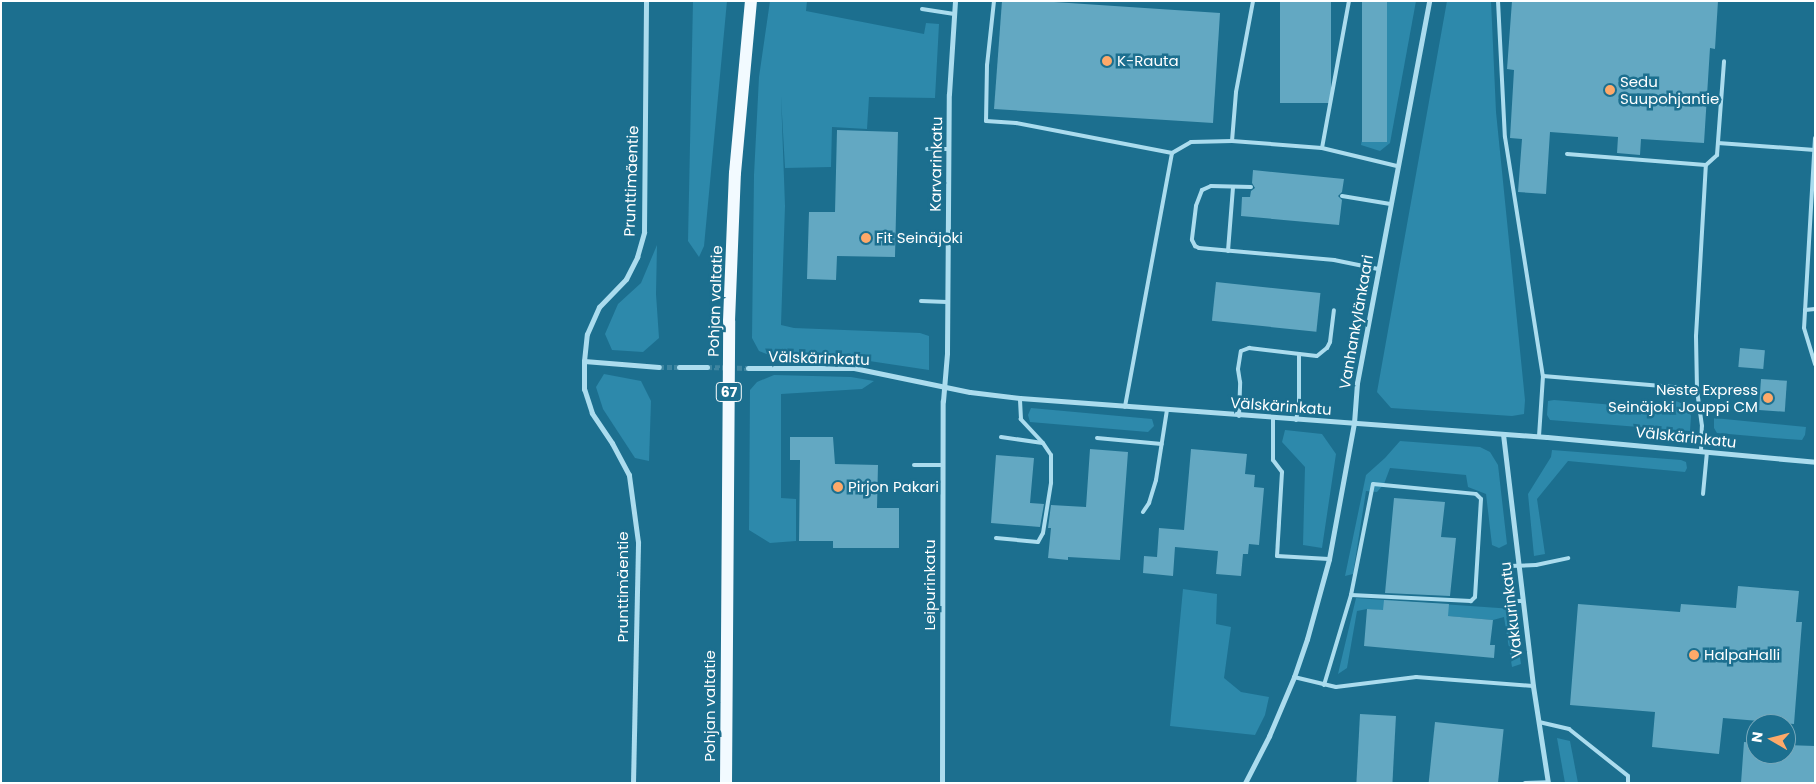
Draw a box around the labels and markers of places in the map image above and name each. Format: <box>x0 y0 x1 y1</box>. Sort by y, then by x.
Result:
place label: K-Rauta <box>1117 52 1179 70</box>
marker: K-Rauta <box>1101 55 1113 67</box>
place label: Sedu Suupohjantie <box>1620 72 1719 107</box>
marker: Sedu Suupohjantie <box>1604 84 1616 96</box>
place label: Fit Seinäjoki <box>876 229 963 247</box>
marker: Fit Seinäjoki <box>860 232 872 244</box>
place label: Neste Express Seinäjoki Jouppi CM <box>1608 380 1758 415</box>
marker: Neste Express Seinäjoki Jouppi CM <box>1762 392 1774 404</box>
place label: Pirjon Pakari <box>848 478 939 496</box>
marker: Pirjon Pakari <box>832 481 844 493</box>
place label: HalpaHalli <box>1704 646 1780 664</box>
marker: HalpaHalli <box>1688 649 1700 661</box>

